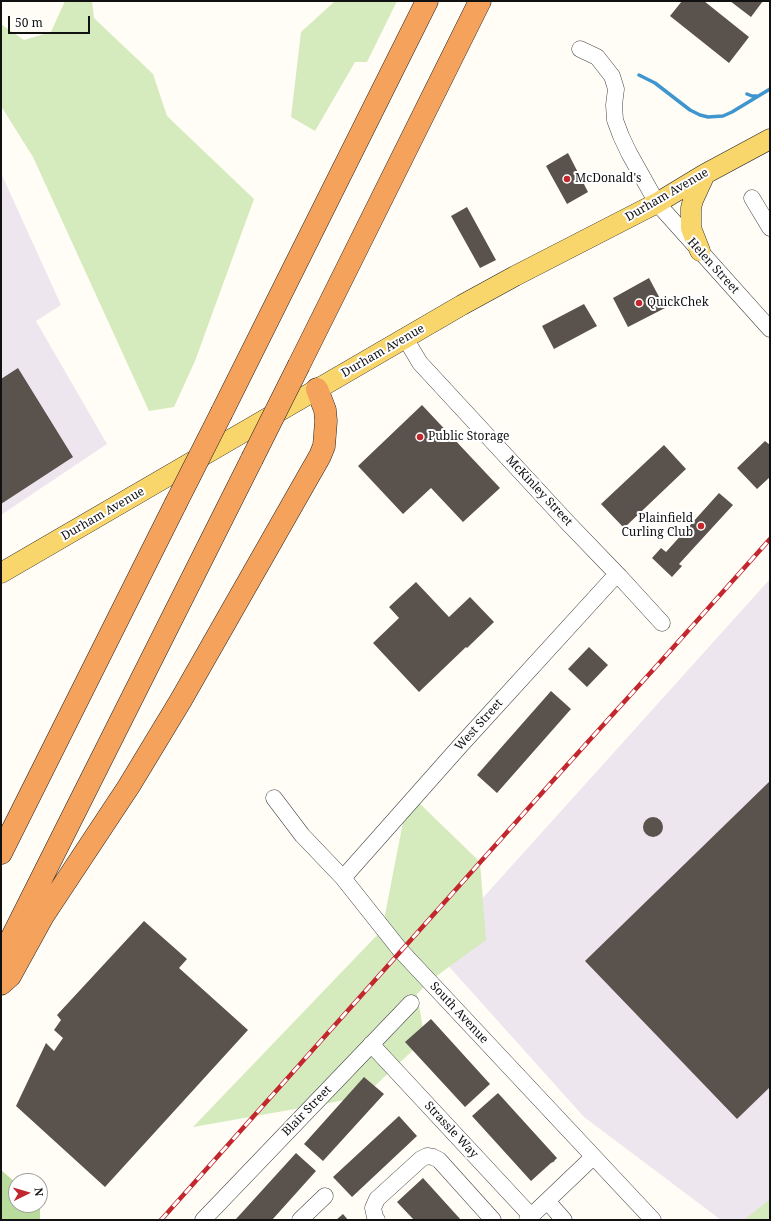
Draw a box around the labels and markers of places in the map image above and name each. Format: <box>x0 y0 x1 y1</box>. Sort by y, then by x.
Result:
place label: McDonald's <box>575 172 641 186</box>
marker: McDonald's <box>562 174 572 184</box>
place label: QuickChek <box>647 296 709 310</box>
marker: QuickChek <box>634 298 644 308</box>
place label: Public Storage <box>428 430 510 444</box>
marker: Public Storage <box>415 432 425 442</box>
place label: Plainfield Curling Club <box>621 512 693 540</box>
marker: Plainfield Curling Club <box>696 521 706 531</box>

